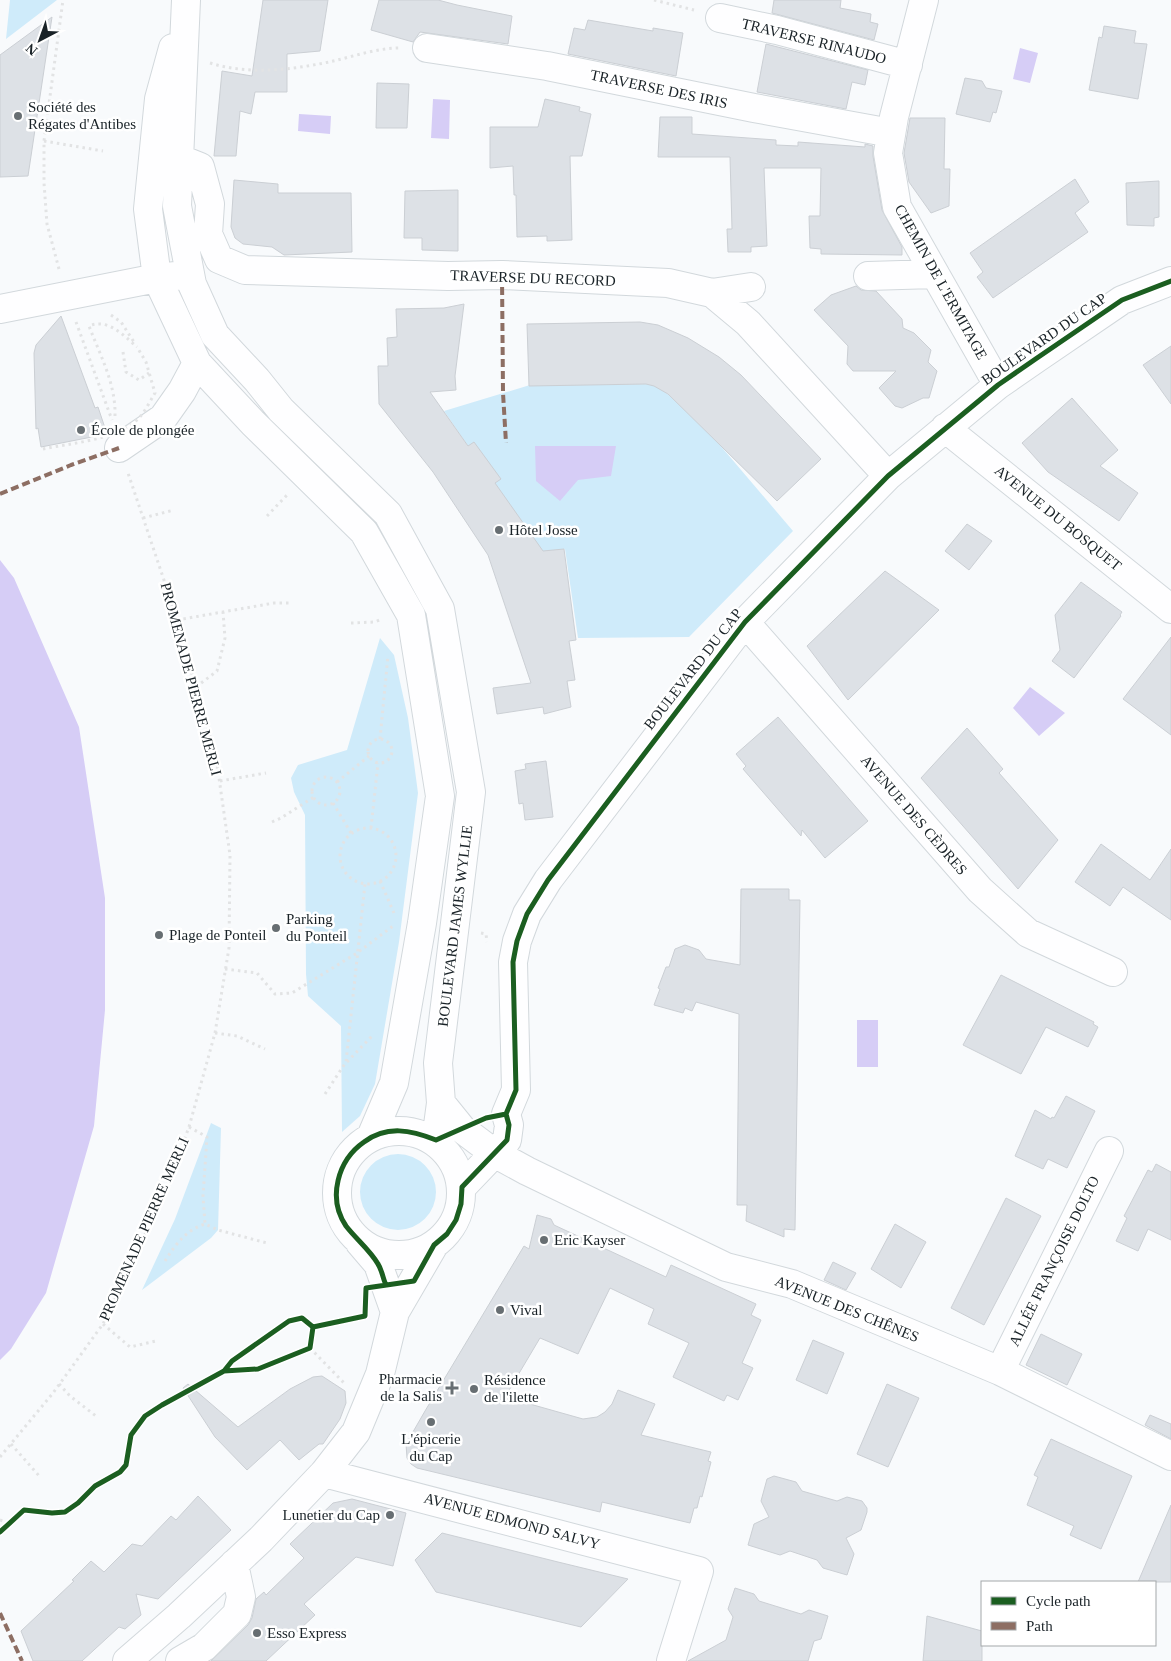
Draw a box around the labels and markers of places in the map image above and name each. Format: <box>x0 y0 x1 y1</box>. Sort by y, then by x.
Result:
place label: Société des Régates d'Antibes <box>28 99 136 132</box>
marker: Société des Régates d'Antibes <box>12 110 24 122</box>
place label: École de plongée <box>91 422 195 438</box>
marker: École de plongée <box>75 424 87 436</box>
place label: Hôtel Josse <box>509 522 578 538</box>
marker: Hôtel Josse <box>493 524 505 536</box>
place label: Parking du Ponteil <box>286 911 347 944</box>
marker: Parking du Ponteil <box>270 922 282 934</box>
place label: Plage de Ponteil <box>169 927 267 943</box>
marker: Plage de Ponteil <box>153 929 165 941</box>
place label: Eric Kayser <box>554 1232 625 1248</box>
marker: Eric Kayser <box>538 1234 550 1246</box>
place label: Vival <box>510 1302 542 1318</box>
marker: Vival <box>494 1304 506 1316</box>
place label: Pharmacie de la Salis <box>379 1371 442 1404</box>
place label: Résidence de l'ilette <box>484 1372 546 1405</box>
marker: Pharmacie de la Salis <box>446 1382 458 1394</box>
marker: Résidence de l'ilette <box>468 1383 480 1395</box>
marker: L'épicerie du Cap <box>425 1416 437 1428</box>
place label: L'épicerie du Cap <box>401 1431 461 1464</box>
place label: Lunetier du Cap <box>283 1507 380 1523</box>
marker: Lunetier du Cap <box>384 1509 396 1521</box>
place label: Esso Express <box>267 1625 347 1641</box>
marker: Esso Express <box>251 1627 263 1639</box>

